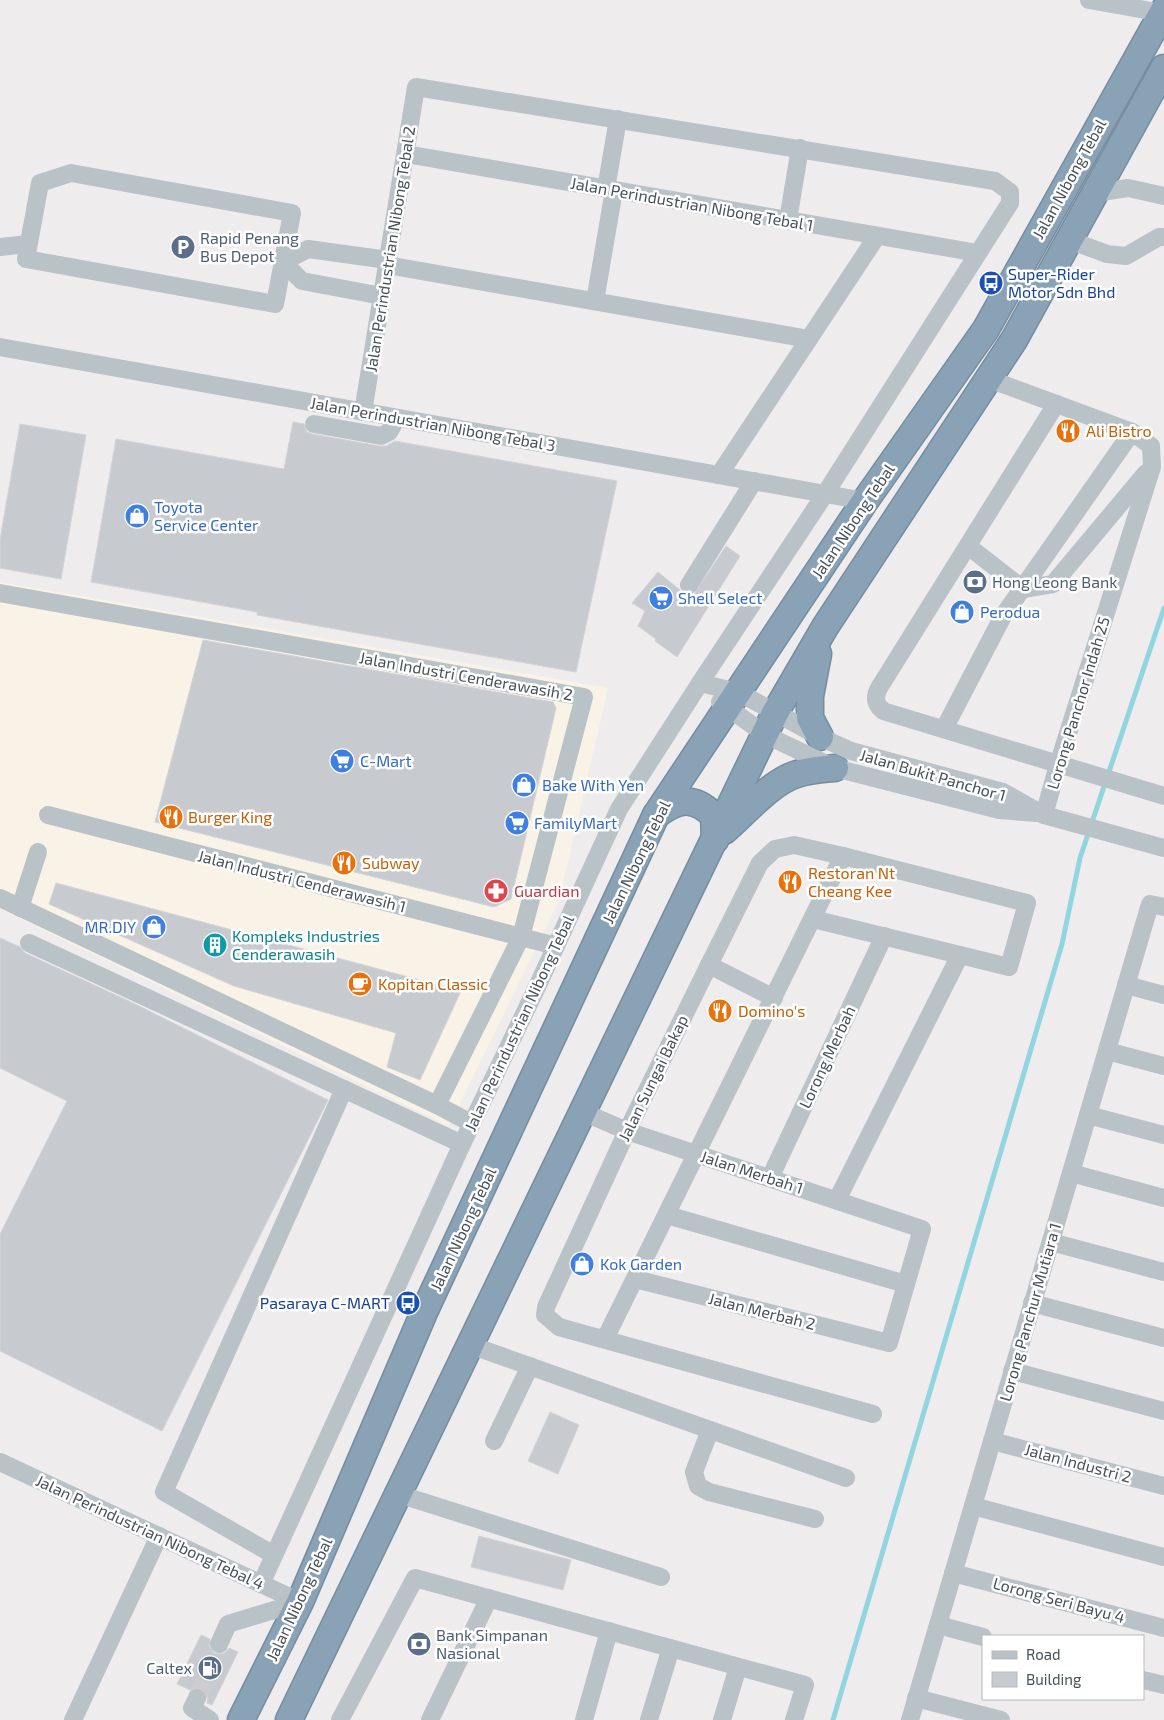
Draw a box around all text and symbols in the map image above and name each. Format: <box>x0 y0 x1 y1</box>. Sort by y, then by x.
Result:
street label: Jalan Nibong Tebal <box>1028 115 1110 242</box>
street label: Jalan Perindustrian Nibong Tebal 2 <box>361 125 418 373</box>
street label: Jalan Perindustrian Nibong Tebal 1 <box>569 173 815 234</box>
place label: Rapid Penang Bus Depot <box>200 228 299 265</box>
parking icon: Rapid Penang Bus Depot <box>170 234 196 260</box>
place label: Super-Rider Motor Sdn Bhd <box>1008 264 1115 301</box>
bus stop icon: Super-Rider Motor Sdn Bhd <box>978 270 1004 296</box>
street label: Jalan Perindustrian Nibong Tebal 3 <box>309 393 557 454</box>
restaurant icon: Ali Bistro <box>1055 418 1081 444</box>
place label: Ali Bistro <box>1086 421 1152 440</box>
street label: Jalan Nibong Tebal <box>807 460 898 582</box>
place label: Toyota Service Center <box>154 497 259 534</box>
shop icon: Toyota Service Center <box>124 503 150 529</box>
bank icon: Hong Leong Bank <box>962 569 988 595</box>
place label: Hong Leong Bank <box>992 572 1117 591</box>
supermarket icon: Shell Select <box>648 585 674 611</box>
place label: Shell Select <box>678 588 762 607</box>
shop icon: Perodua <box>949 599 975 625</box>
place label: Perodua <box>980 602 1040 621</box>
street label: Lorong Panchor Indah 25 <box>1042 614 1113 791</box>
street label: Jalan Industri Cenderawasih 2 <box>358 647 574 704</box>
street label: Jalan Bukit Panchor 1 <box>858 745 1008 804</box>
supermarket icon: C-Mart <box>329 748 355 774</box>
place label: C-Mart <box>360 751 411 770</box>
shop icon: Bake With Yen <box>511 772 537 798</box>
place label: Bake With Yen <box>542 775 644 794</box>
street label: Jalan Nibong Tebal <box>598 797 674 926</box>
restaurant icon: Burger King <box>158 804 184 830</box>
place label: Burger King <box>188 807 272 826</box>
supermarket icon: FamilyMart <box>504 810 530 836</box>
place label: FamilyMart <box>534 813 617 832</box>
street label: Jalan Industri Cenderawasih 1 <box>196 845 408 916</box>
restaurant icon: Subway <box>331 850 357 876</box>
place label: Subway <box>362 853 420 872</box>
place label: Restoran Nt Cheang Kee <box>808 863 895 900</box>
restaurant icon: Restoran Nt Cheang Kee <box>777 869 803 895</box>
pharmacy icon: Guardian <box>483 878 509 904</box>
place label: Guardian <box>514 881 579 900</box>
street label: Jalan Perindustrian Nibong Tebal <box>460 911 577 1134</box>
shop icon: MR.DIY <box>141 914 167 940</box>
place label: MR.DIY <box>84 917 136 936</box>
place label: Kompleks Industries Cenderawasih <box>232 926 380 963</box>
building icon: Kompleks Industries Cenderawasih <box>202 932 228 958</box>
cafe icon: Kopitan Classic <box>347 971 373 997</box>
place label: Kopitan Classic <box>378 974 488 993</box>
restaurant icon: Domino's <box>707 998 733 1024</box>
place label: Domino's <box>738 1001 805 1020</box>
street label: Lorong Merbah <box>795 1003 859 1111</box>
street label: Jalan Sungai Bakap <box>614 1012 691 1144</box>
street label: Jalan Merbah 1 <box>698 1146 806 1197</box>
street label: Jalan Nibong Tebal <box>426 1164 500 1294</box>
street label: Lorong Panchur Mutiara 1 <box>995 1220 1064 1403</box>
shop icon: Kok Garden <box>569 1251 595 1277</box>
place label: Kok Garden <box>600 1254 682 1273</box>
street label: Jalan Merbah 2 <box>707 1288 818 1333</box>
bus stop icon: Pasaraya C-MART <box>395 1290 421 1316</box>
place label: Pasaraya C-MART <box>260 1293 390 1312</box>
street label: Jalan Industri 2 <box>1023 1439 1134 1486</box>
street label: Jalan Perindustrian Nibong Tebal 4 <box>33 1470 267 1593</box>
street label: Jalan Nibong Tebal <box>262 1534 336 1664</box>
street label: Lorong Seri Bayu 4 <box>991 1573 1127 1626</box>
place label: Bank Simpanan Nasional <box>436 1625 548 1662</box>
bank icon: Bank Simpanan Nasional <box>406 1631 432 1657</box>
legend <box>982 1635 1144 1700</box>
text: Road <box>1026 1645 1061 1663</box>
fuel station icon: Caltex <box>197 1655 223 1681</box>
place label: Caltex <box>146 1658 193 1677</box>
text: Building <box>1026 1670 1082 1688</box>

